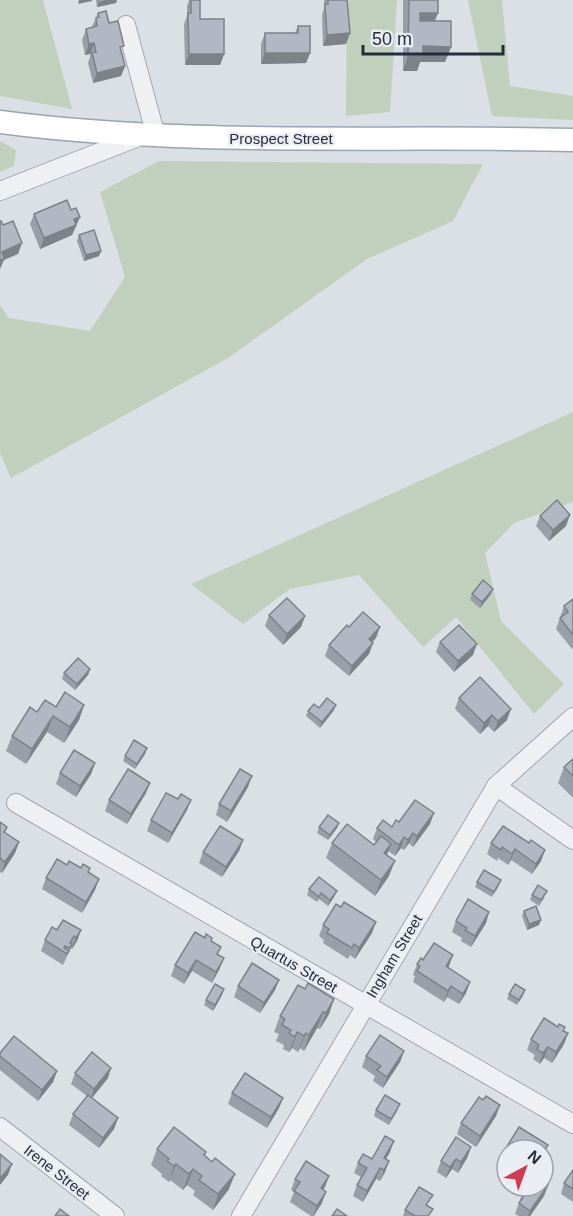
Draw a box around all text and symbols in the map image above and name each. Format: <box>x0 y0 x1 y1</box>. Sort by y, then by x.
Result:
scale bar <box>363 18 502 56</box>
text: 50 m <box>372 29 412 49</box>
street label: Prospect Street <box>229 130 334 147</box>
street label: Ingham Street <box>362 911 426 1001</box>
street label: Quartus Street <box>248 932 341 996</box>
north arrow <box>495 1138 555 1198</box>
street label: Irene Street <box>21 1141 94 1203</box>
text: N <box>525 1147 544 1167</box>

